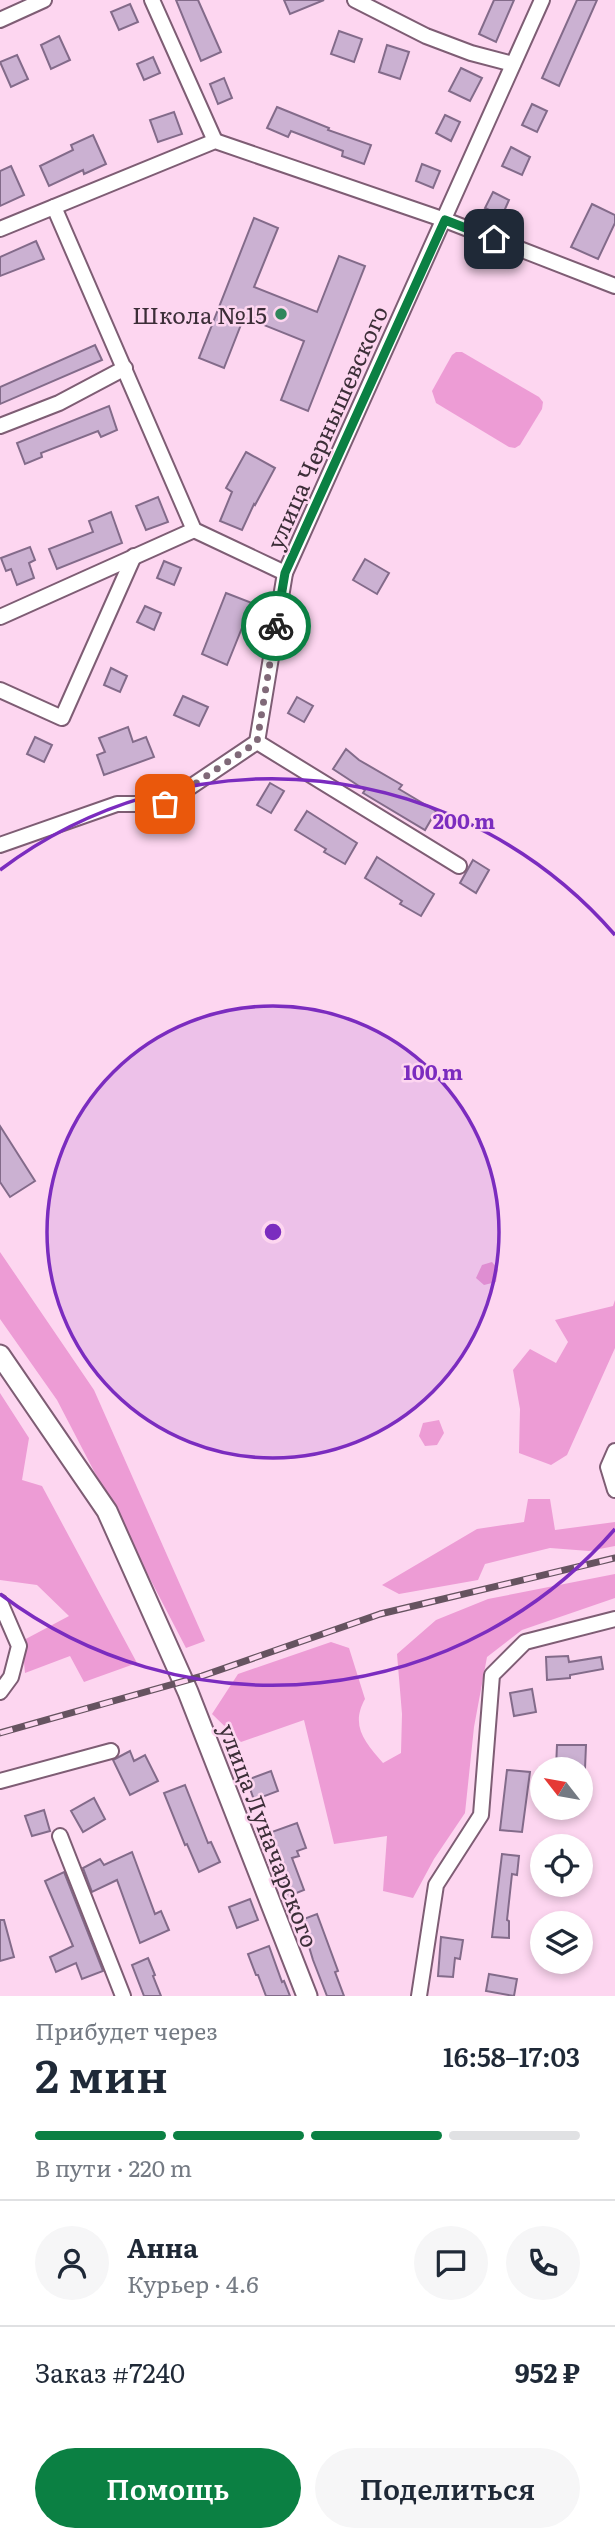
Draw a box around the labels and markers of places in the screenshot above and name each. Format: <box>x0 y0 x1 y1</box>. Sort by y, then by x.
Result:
pin <box>464 209 524 269</box>
place label: Школа №15 <box>132 297 267 331</box>
marker: Школа №15 <box>273 306 289 322</box>
pin <box>135 774 195 834</box>
centre of rings <box>261 1220 285 1244</box>

